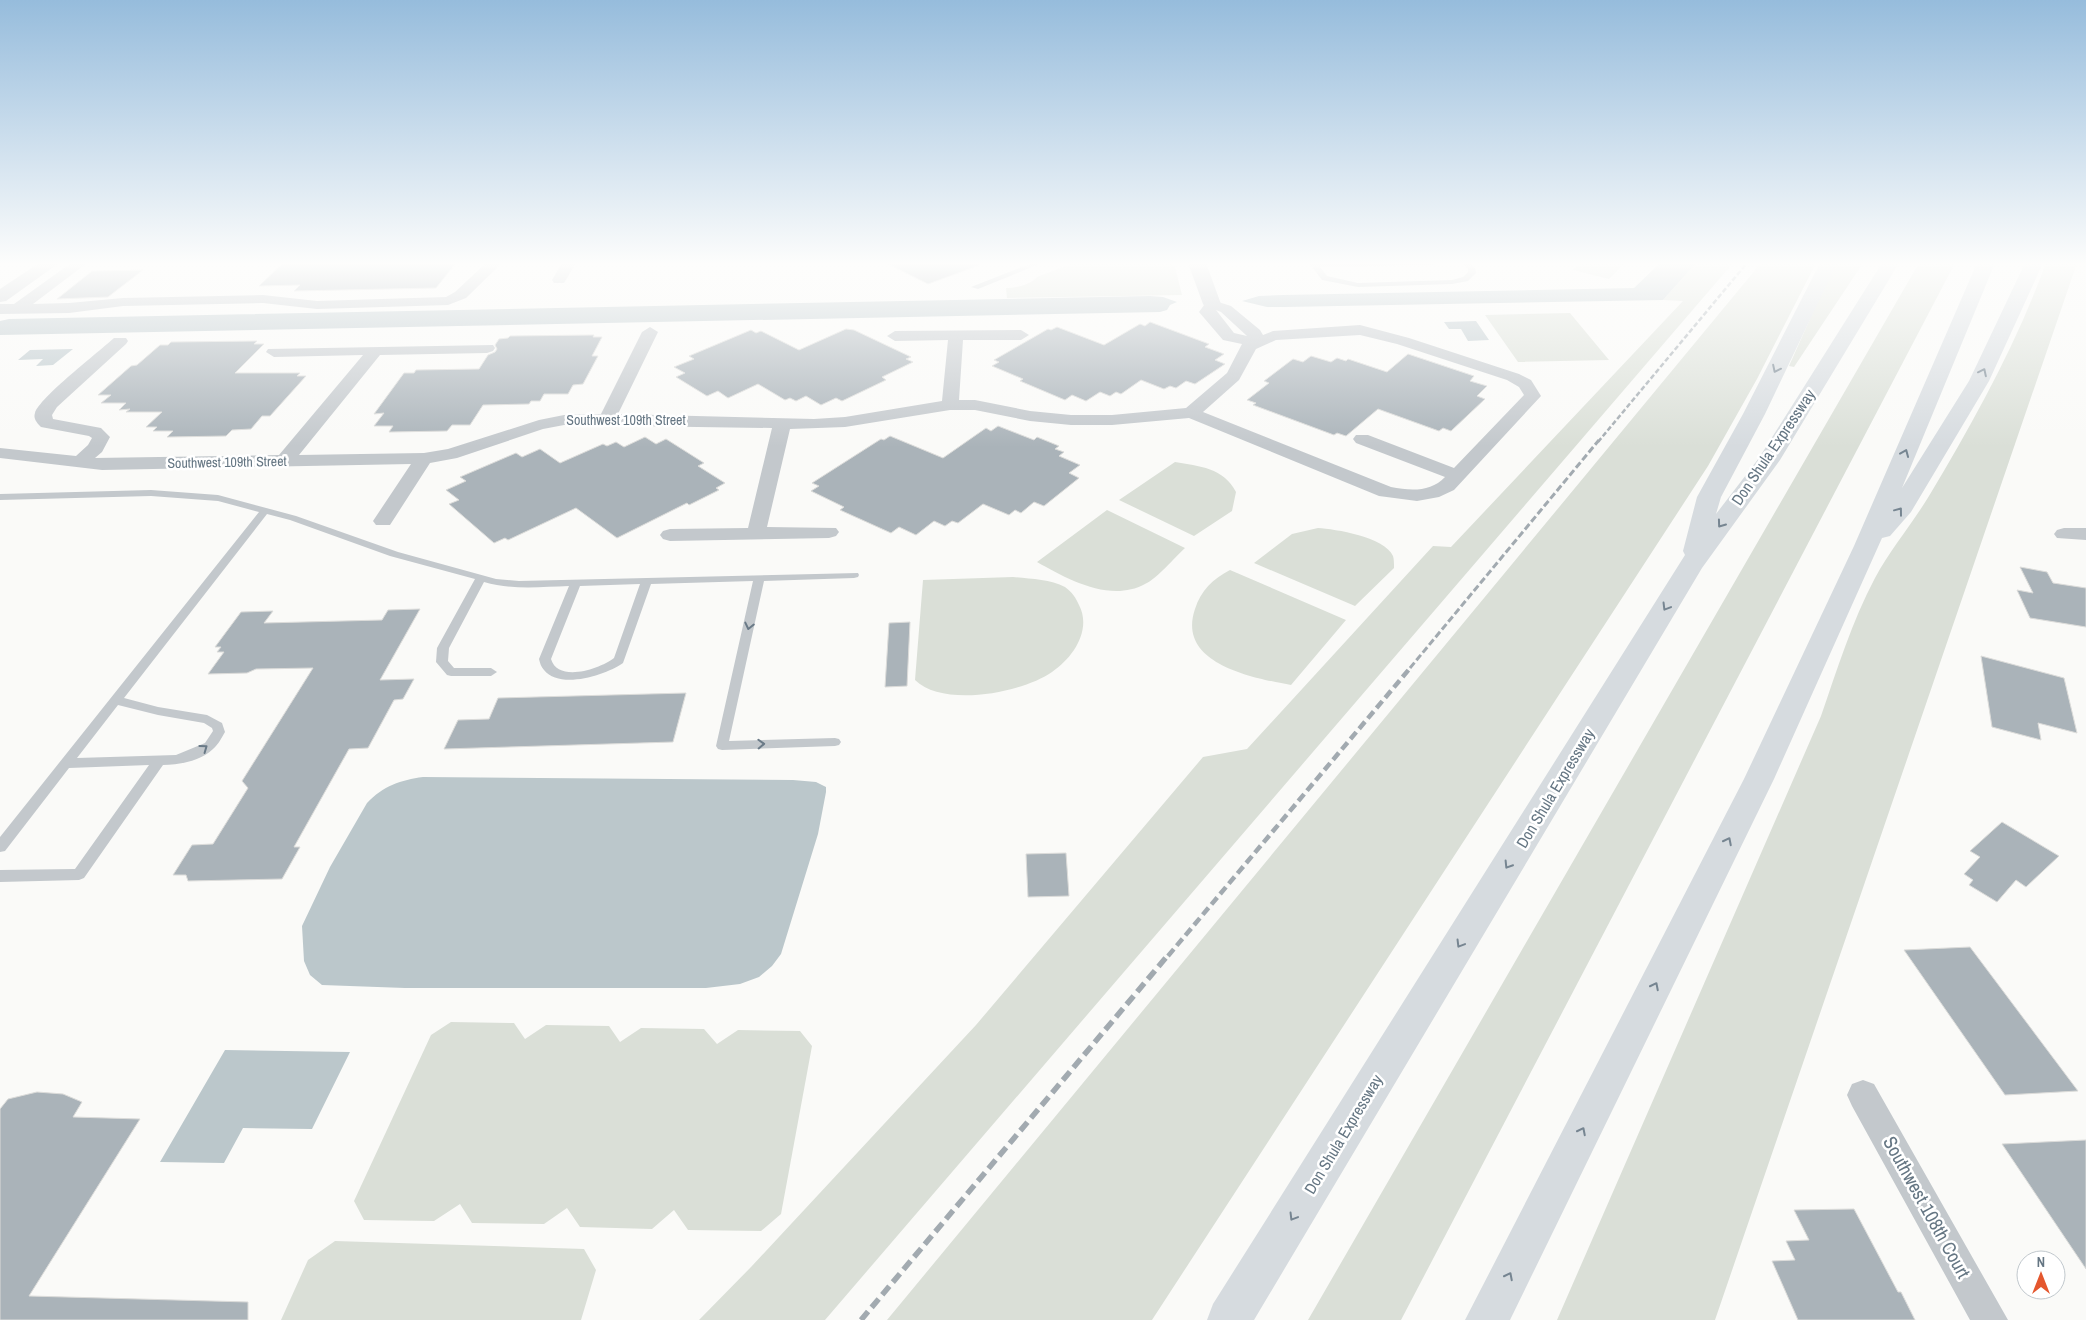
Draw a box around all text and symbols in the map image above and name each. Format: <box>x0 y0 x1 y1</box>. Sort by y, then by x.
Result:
one-way arrow <box>1771 364 1782 373</box>
one-way arrow <box>1977 368 1987 377</box>
street label: Don Shula Expressway <box>1726 384 1820 509</box>
street label: Southwest 109th Street <box>566 411 686 429</box>
one-way arrow <box>1898 449 1909 458</box>
street label: Southwest 109th Street <box>167 452 287 472</box>
one-way arrow <box>1893 508 1901 517</box>
one-way arrow <box>1718 518 1727 528</box>
one-way arrow <box>1662 601 1672 610</box>
one-way arrow <box>744 621 755 630</box>
street label: Don Shula Expressway <box>1511 724 1600 852</box>
one-way arrow <box>757 739 765 750</box>
one-way arrow <box>198 745 208 754</box>
one-way arrow <box>1722 837 1732 846</box>
one-way arrow <box>1505 860 1515 869</box>
one-way arrow <box>1456 938 1466 947</box>
one-way arrow <box>1649 982 1659 991</box>
street label: Don Shula Expressway <box>1299 1070 1388 1198</box>
one-way arrow <box>1576 1127 1586 1136</box>
street label: Southwest 108th Court <box>1877 1131 1977 1283</box>
one-way arrow <box>1289 1211 1299 1220</box>
north arrow <box>2016 1250 2066 1300</box>
text: N <box>2037 1253 2045 1271</box>
one-way arrow <box>1503 1273 1513 1282</box>

